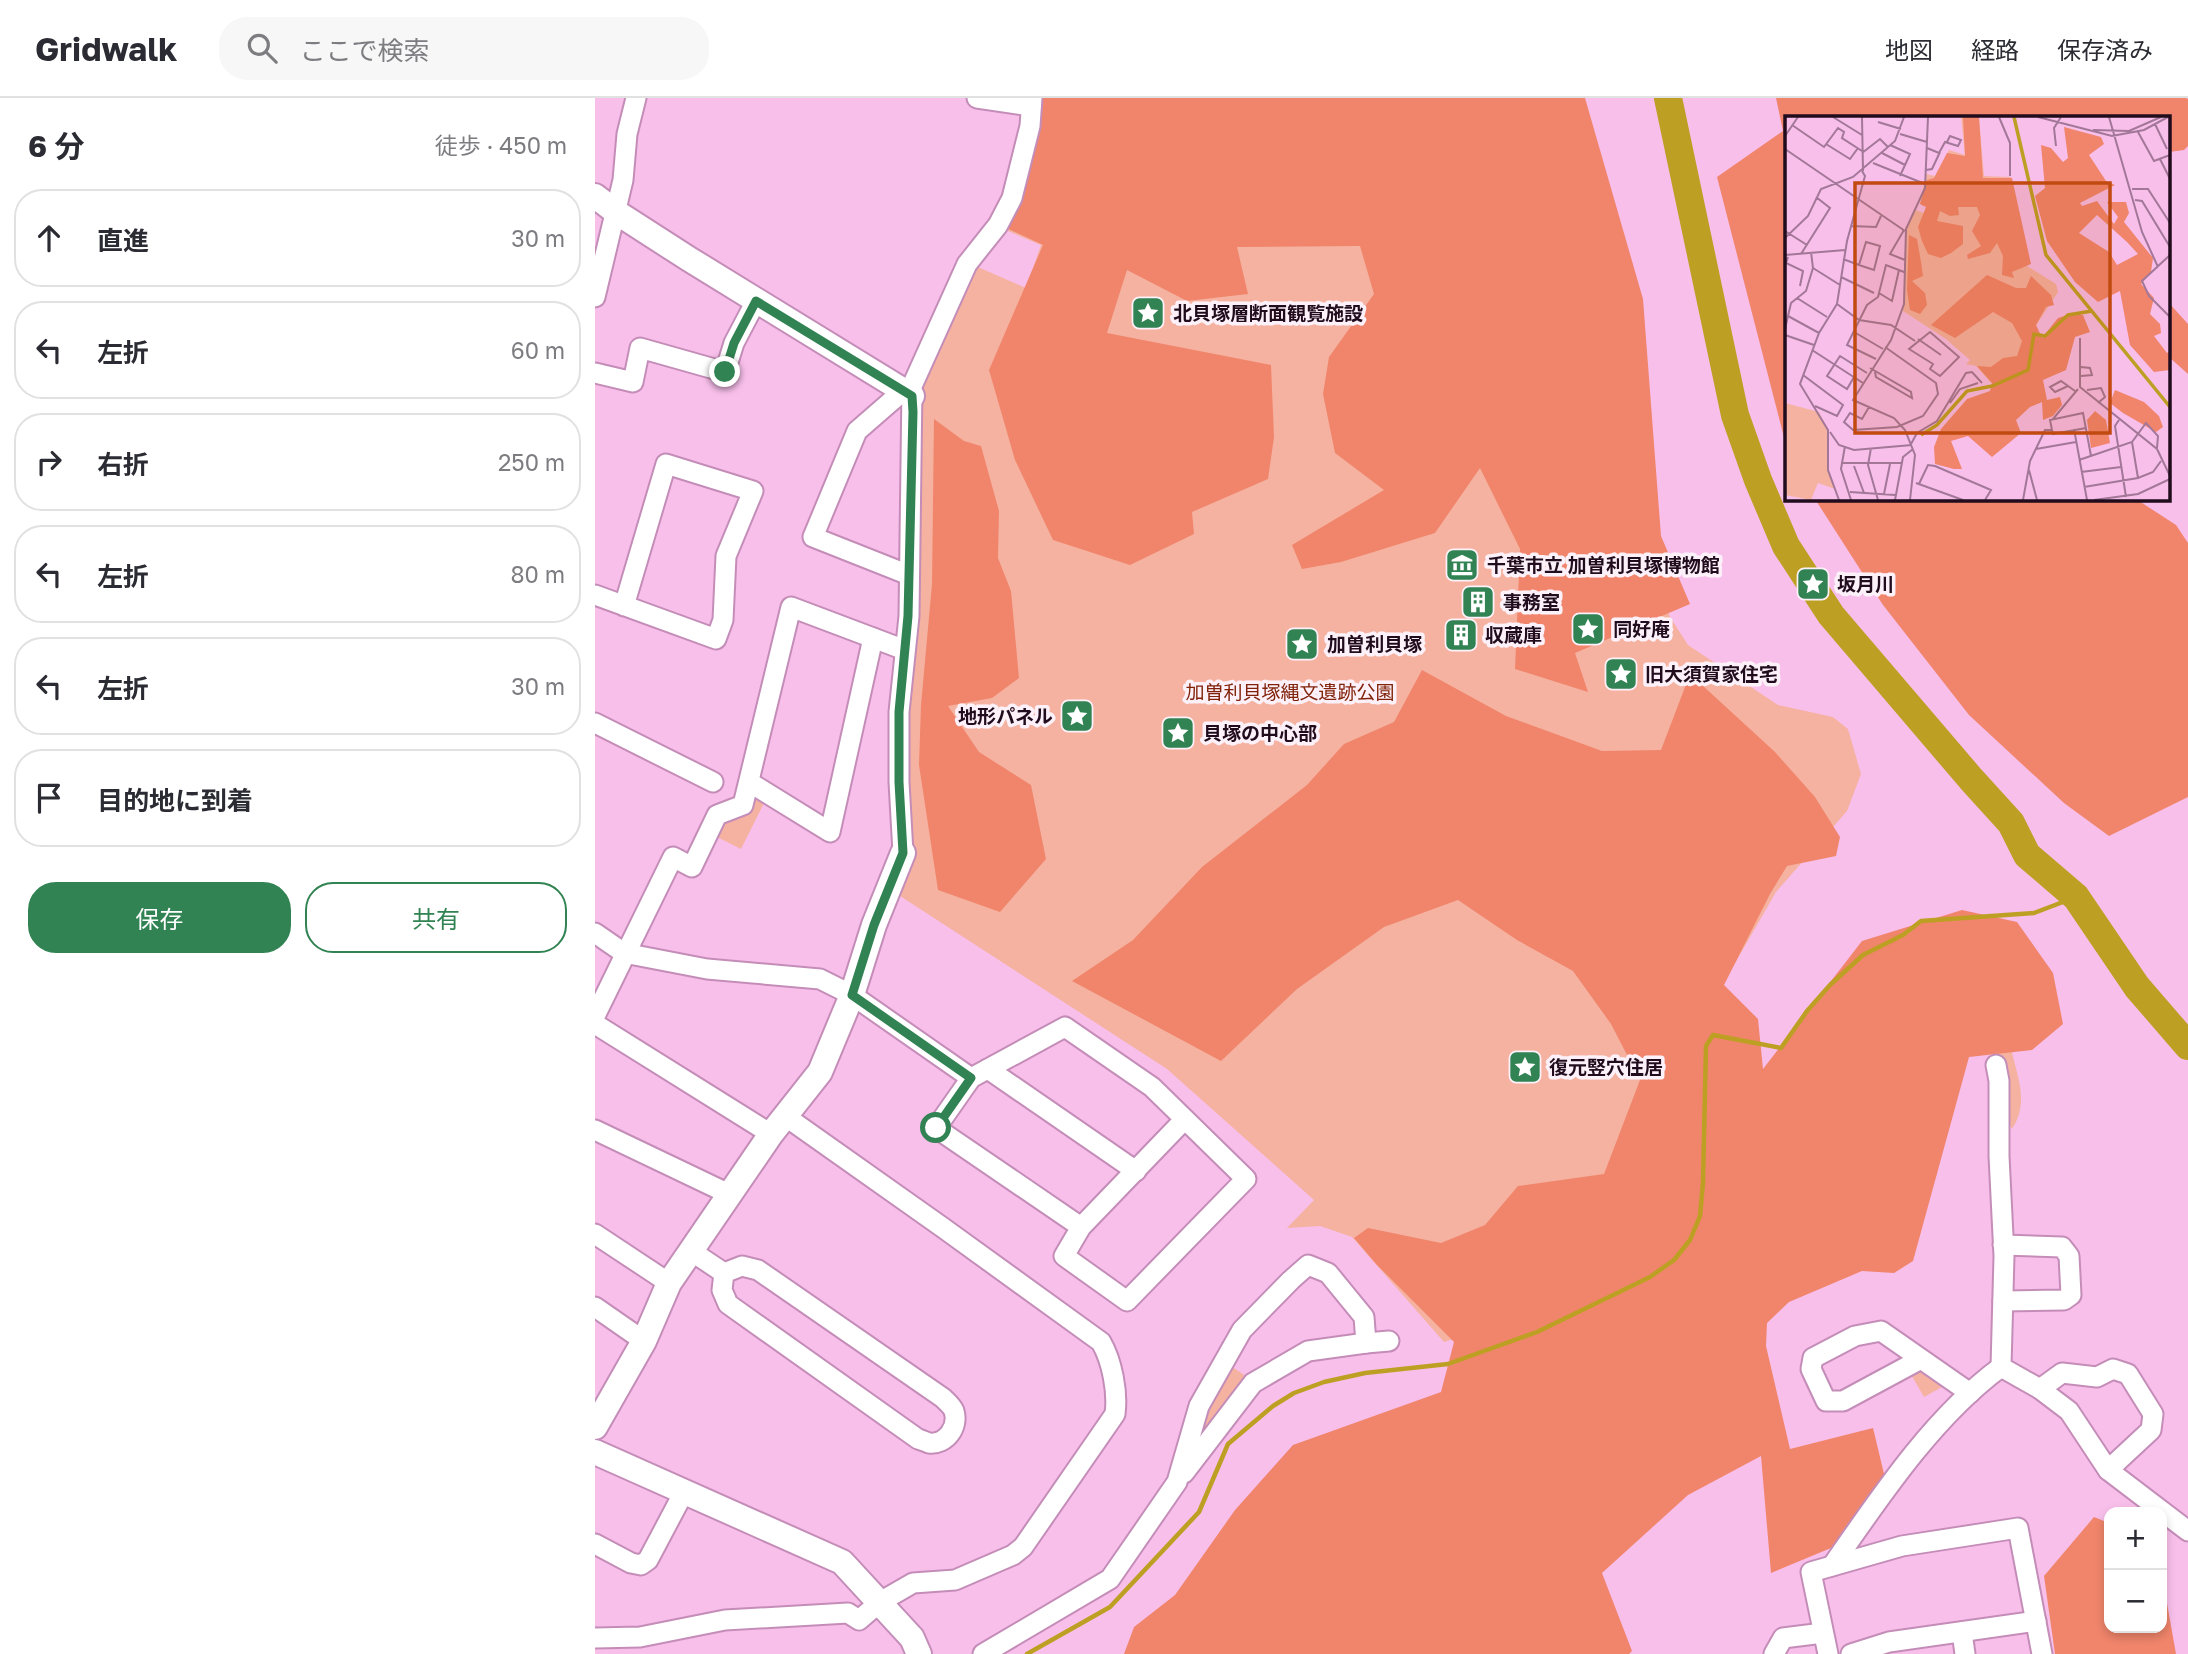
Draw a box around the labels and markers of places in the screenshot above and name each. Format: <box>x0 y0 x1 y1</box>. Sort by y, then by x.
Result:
place icon: 北貝塚層断面観覧施設 <box>1129 294 1167 332</box>
place label: 北貝塚層断面観覧施設 <box>1173 301 1363 324</box>
museum icon: 千葉市立 加曽利貝塚博物館 <box>1443 546 1481 584</box>
place label: 千葉市立 加曽利貝塚博物館 <box>1487 553 1720 576</box>
place icon: 坂月川 <box>1794 565 1832 603</box>
place label: 坂月川 <box>1837 572 1894 595</box>
building icon: 事務室 <box>1459 583 1497 621</box>
place label: 事務室 <box>1503 590 1560 613</box>
place icon: 同好庵 <box>1569 610 1607 648</box>
building icon: 収蔵庫 <box>1442 616 1480 654</box>
place label: 同好庵 <box>1613 617 1670 640</box>
place label: 収蔵庫 <box>1485 623 1542 646</box>
place icon: 加曽利貝塚 <box>1283 625 1321 663</box>
place label: 加曽利貝塚 <box>1327 632 1422 655</box>
place icon: 旧大須賀家住宅 <box>1602 655 1640 693</box>
place label: 旧大須賀家住宅 <box>1645 662 1778 685</box>
place icon: 地形パネル <box>1058 697 1096 735</box>
place label: 地形パネル <box>958 704 1053 727</box>
place icon: 貝塚の中心部 <box>1159 714 1197 752</box>
place label: 貝塚の中心部 <box>1203 721 1317 744</box>
place icon: 復元竪穴住居 <box>1506 1048 1544 1086</box>
place label: 復元竪穴住居 <box>1549 1055 1663 1078</box>

